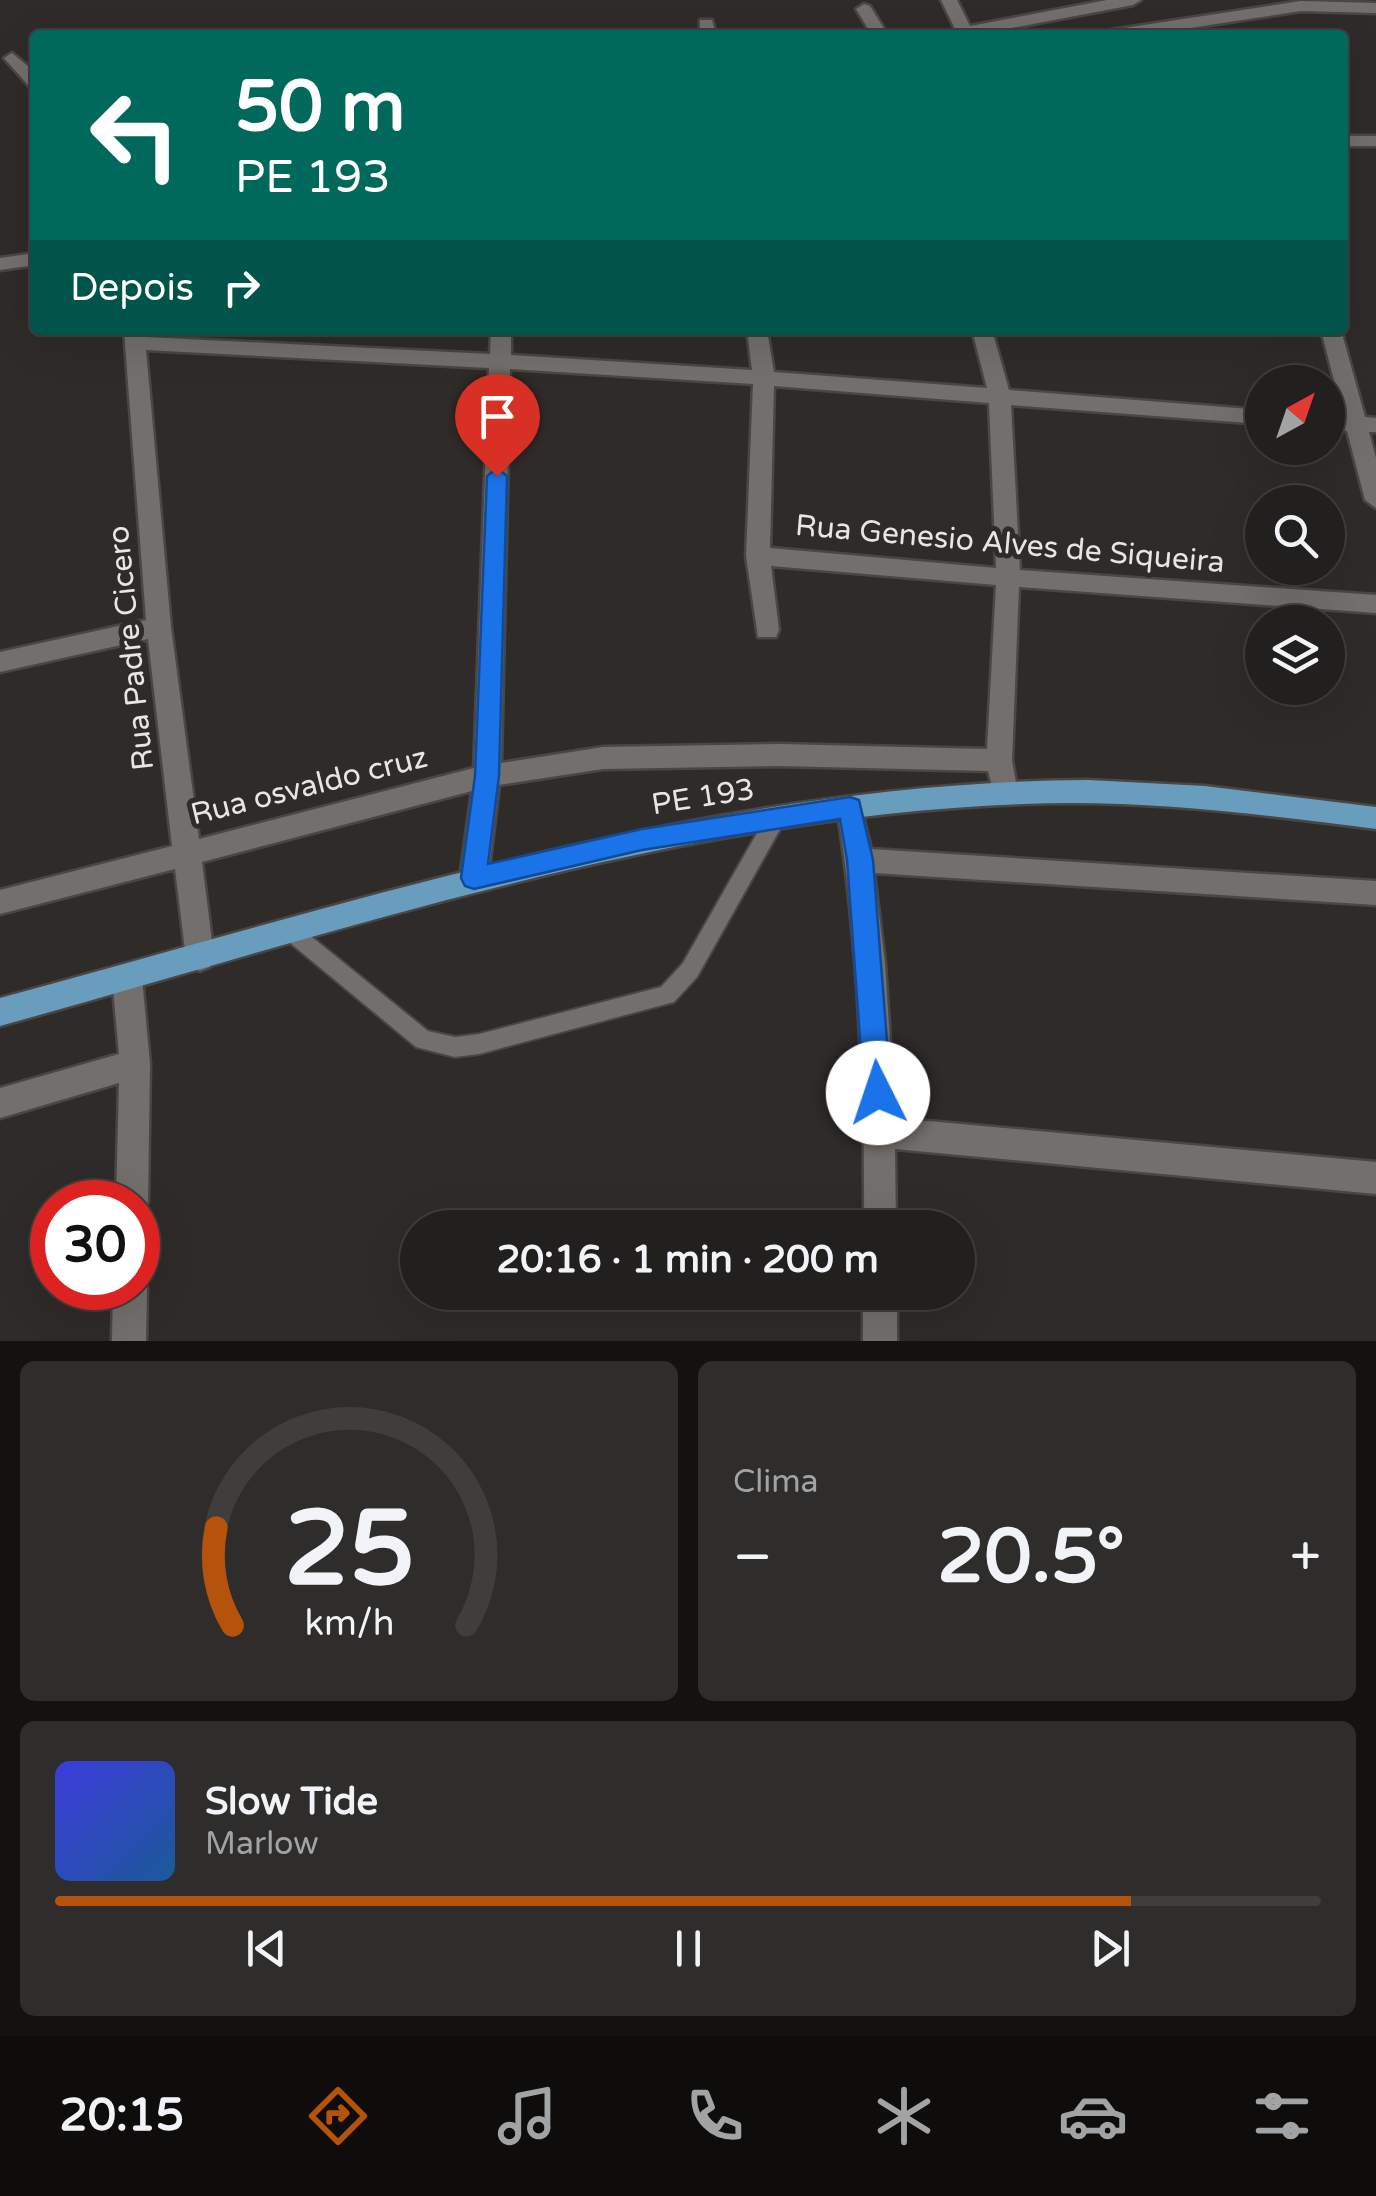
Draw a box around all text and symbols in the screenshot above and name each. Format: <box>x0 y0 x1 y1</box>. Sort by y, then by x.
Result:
text: 50 m <box>235 66 405 150</box>
icon: left <box>70 70 200 200</box>
text: PE 193 <box>235 151 390 205</box>
icon: right <box>214 260 269 315</box>
text: Depois <box>70 265 194 311</box>
north arrow <box>1245 365 1345 465</box>
map controls <box>1245 365 1345 705</box>
pin <box>455 374 540 477</box>
icon: arrive <box>470 389 525 444</box>
button: search <box>1245 485 1345 585</box>
street label: Rua Genesio Alves de Siqueira <box>794 507 1226 581</box>
street label: Rua Padre Cicero <box>100 524 162 772</box>
button: layers <box>1245 605 1345 705</box>
street label: Rua osvaldo cruz <box>187 739 431 833</box>
street label: PE 193 <box>649 771 757 823</box>
position arrow <box>826 1041 930 1145</box>
speed limit sign: 30 <box>30 1180 160 1310</box>
text: 20:16 · 1 min · 200 m <box>496 1237 879 1283</box>
text: Clima <box>733 1463 819 1501</box>
text: 25 <box>284 1488 414 1613</box>
text: 20.5° <box>937 1512 1125 1602</box>
text: − <box>733 1525 772 1591</box>
text: + <box>1290 1525 1321 1591</box>
text: km/h <box>304 1602 394 1645</box>
text: Slow Tide <box>205 1779 378 1825</box>
text: Marlow <box>205 1825 319 1863</box>
icon: previous <box>239 1921 294 1976</box>
icon: pause <box>661 1921 716 1976</box>
icon: next <box>1083 1921 1138 1976</box>
icon: directions <box>303 2081 373 2151</box>
icon: music <box>492 2081 562 2151</box>
icon: phone <box>680 2081 750 2151</box>
icon: climate <box>869 2081 939 2151</box>
icon: car <box>1058 2081 1128 2151</box>
icon: filters <box>1247 2081 1317 2151</box>
text: 20:15 <box>59 2089 184 2143</box>

